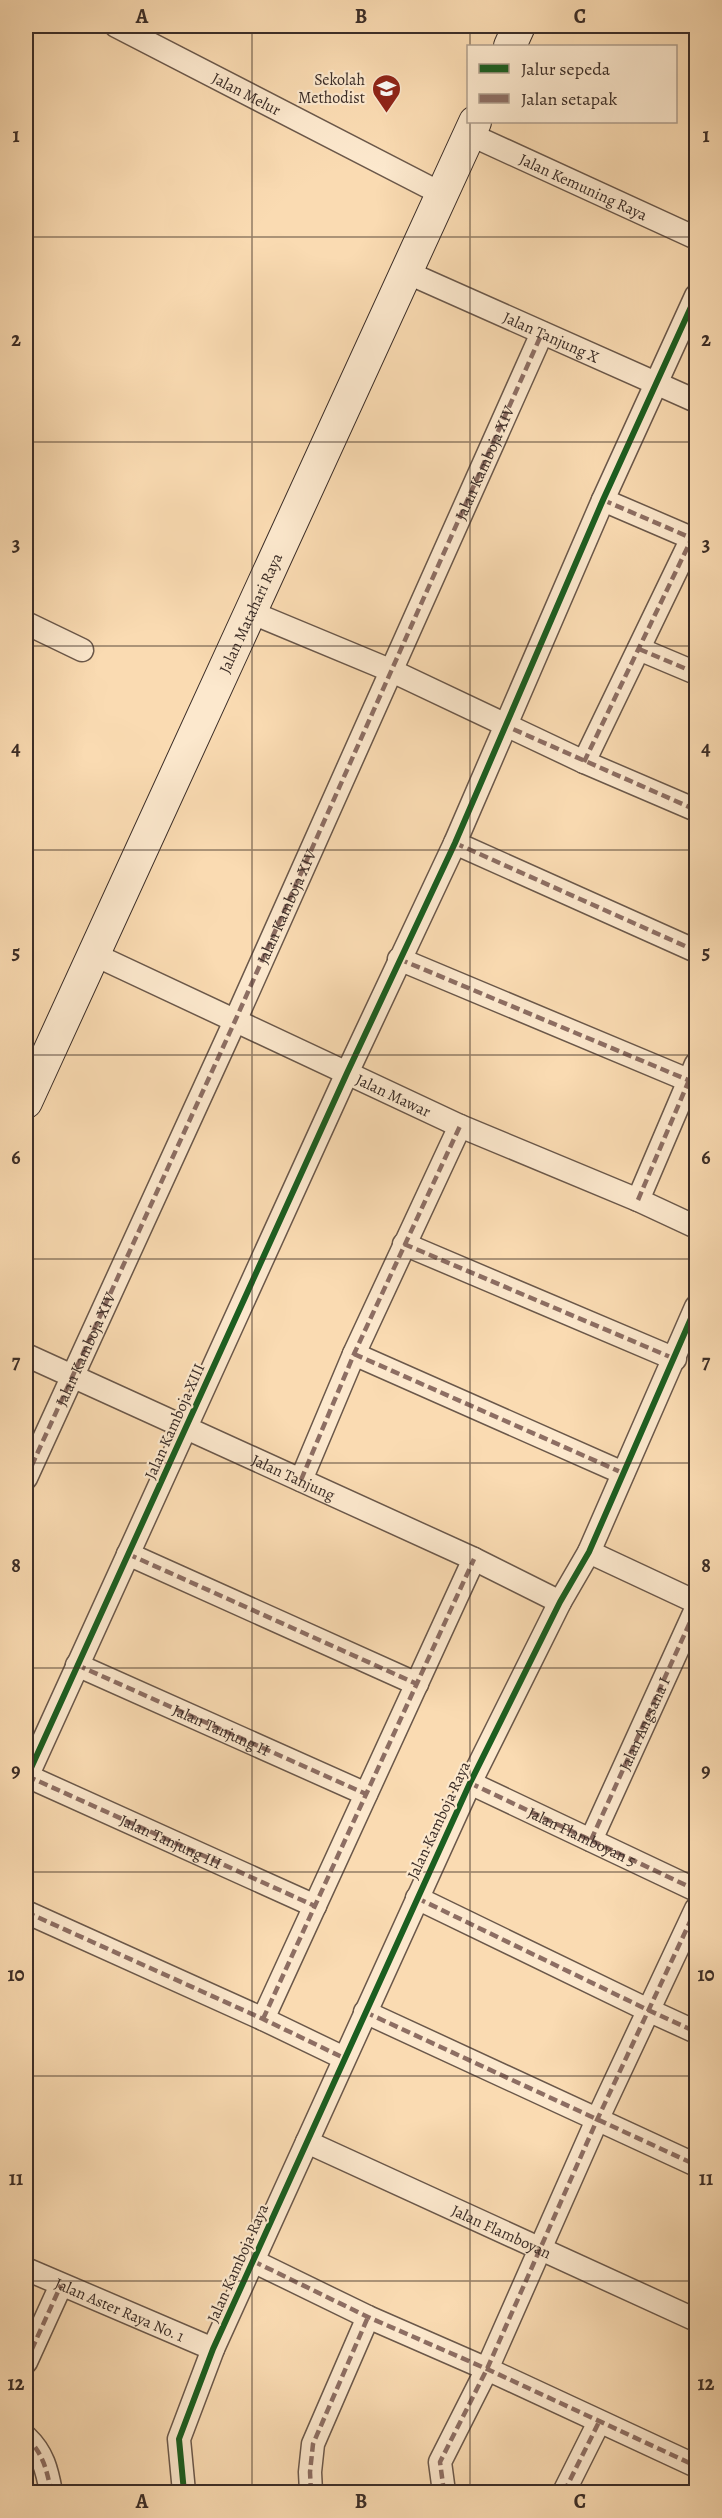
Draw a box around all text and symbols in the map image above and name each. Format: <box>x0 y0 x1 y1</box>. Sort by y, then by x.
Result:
text: A <box>135 3 149 30</box>
text: B <box>355 3 367 30</box>
text: C <box>574 3 586 30</box>
legend <box>467 45 677 123</box>
text: Jalur sepeda <box>521 57 611 81</box>
street label: Jalan Melur <box>208 67 284 121</box>
place label: Sekolah Methodist <box>298 69 365 109</box>
school or university icon: Sekolah Methodist <box>370 72 402 114</box>
text: Jalan setapak <box>521 87 617 111</box>
text: 1 <box>12 122 20 149</box>
text: 1 <box>702 122 710 149</box>
street label: Jalan Kemuning Raya <box>516 149 651 226</box>
street label: Jalan Tanjung X <box>499 307 603 369</box>
text: 2 <box>11 326 21 353</box>
text: 2 <box>701 326 711 353</box>
street label: Jalan Kamboja XIV <box>450 402 520 524</box>
text: 3 <box>12 531 20 558</box>
text: 3 <box>702 531 710 558</box>
street label: Jalan Matahari Raya <box>214 549 288 677</box>
text: 4 <box>11 735 21 762</box>
text: 4 <box>701 735 711 762</box>
street label: Jalan Kamboja XIV <box>252 846 322 967</box>
text: 5 <box>12 939 20 966</box>
text: 5 <box>702 939 710 966</box>
street label: Jalan Mawar <box>352 1069 434 1123</box>
text: 6 <box>11 1144 21 1171</box>
text: 6 <box>701 1144 711 1171</box>
street label: Jalan Kamboja XIV <box>50 1289 122 1410</box>
text: 7 <box>12 1348 21 1375</box>
text: 7 <box>702 1348 711 1375</box>
street label: Jalan Kamboja XIII <box>140 1360 210 1483</box>
street label: Jalan Tanjung <box>248 1449 338 1506</box>
text: 8 <box>11 1552 21 1579</box>
text: 8 <box>701 1552 711 1579</box>
street label: Jalan Angsana I <box>614 1674 676 1774</box>
street label: Jalan Tanjung II <box>169 1699 273 1762</box>
text: 9 <box>11 1757 21 1784</box>
street label: Jalan Kamboja Raya <box>402 1757 476 1883</box>
text: 9 <box>701 1757 711 1784</box>
street label: Jalan Flamboyan 5 <box>524 1802 640 1872</box>
street label: Jalan Tanjung III <box>116 1809 225 1875</box>
text: 10 <box>7 1961 25 1988</box>
text: 10 <box>697 1961 715 1988</box>
text: 11 <box>9 2165 23 2192</box>
text: 11 <box>699 2165 713 2192</box>
street label: Jalan Kamboja Raya <box>202 2200 274 2326</box>
street label: Jalan Flamboyan <box>448 2200 555 2264</box>
street label: Jalan Aster Raya No. 1 <box>51 2273 188 2348</box>
text: 12 <box>8 2370 25 2397</box>
text: 12 <box>698 2370 715 2397</box>
text: A <box>135 2488 149 2515</box>
text: B <box>355 2488 367 2515</box>
text: C <box>574 2488 586 2515</box>

